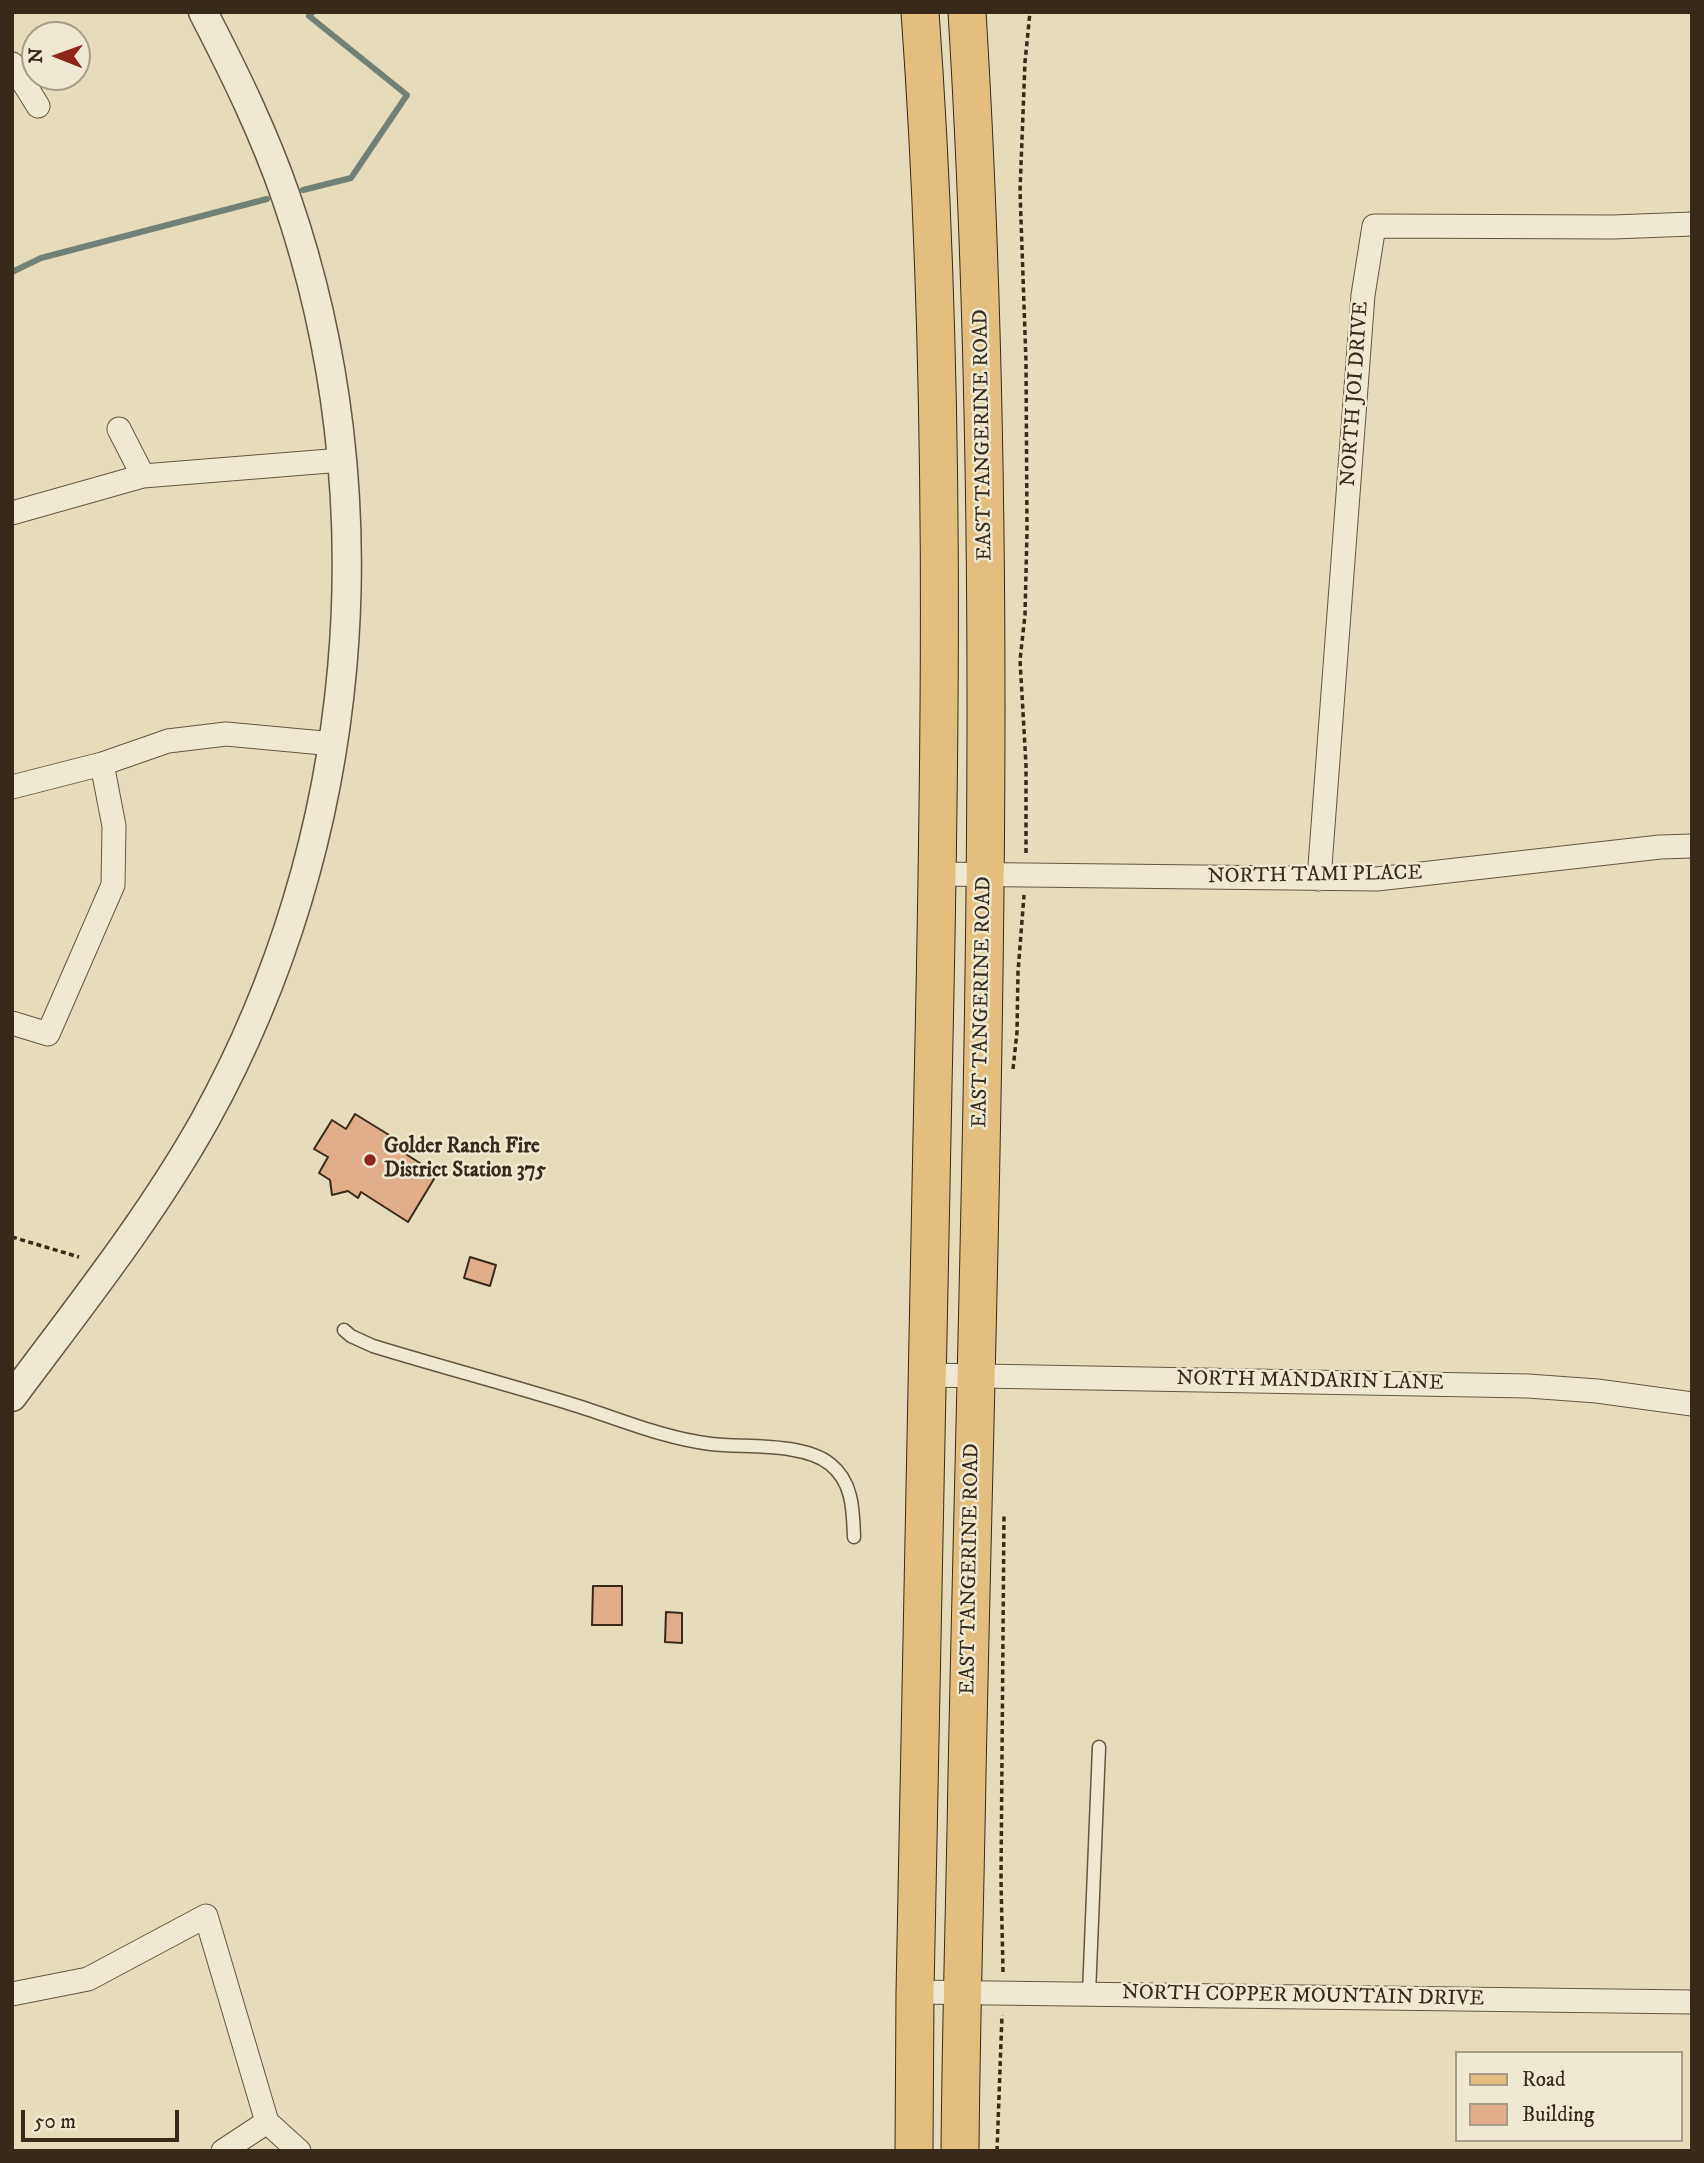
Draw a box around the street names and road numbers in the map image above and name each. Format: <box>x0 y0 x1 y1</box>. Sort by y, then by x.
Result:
street label: NORTH JOI DRIVE <box>1337 300 1375 488</box>
street label: EAST TANGERINE ROAD <box>969 309 999 561</box>
street label: NORTH TAMI PLACE <box>1208 862 1422 890</box>
street label: EAST TANGERINE ROAD <box>968 876 998 1128</box>
street label: NORTH MANDARIN LANE <box>1176 1367 1444 1397</box>
street label: EAST TANGERINE ROAD <box>956 1443 986 1695</box>
street label: NORTH COPPER MOUNTAIN DRIVE <box>1122 1981 1484 2013</box>

